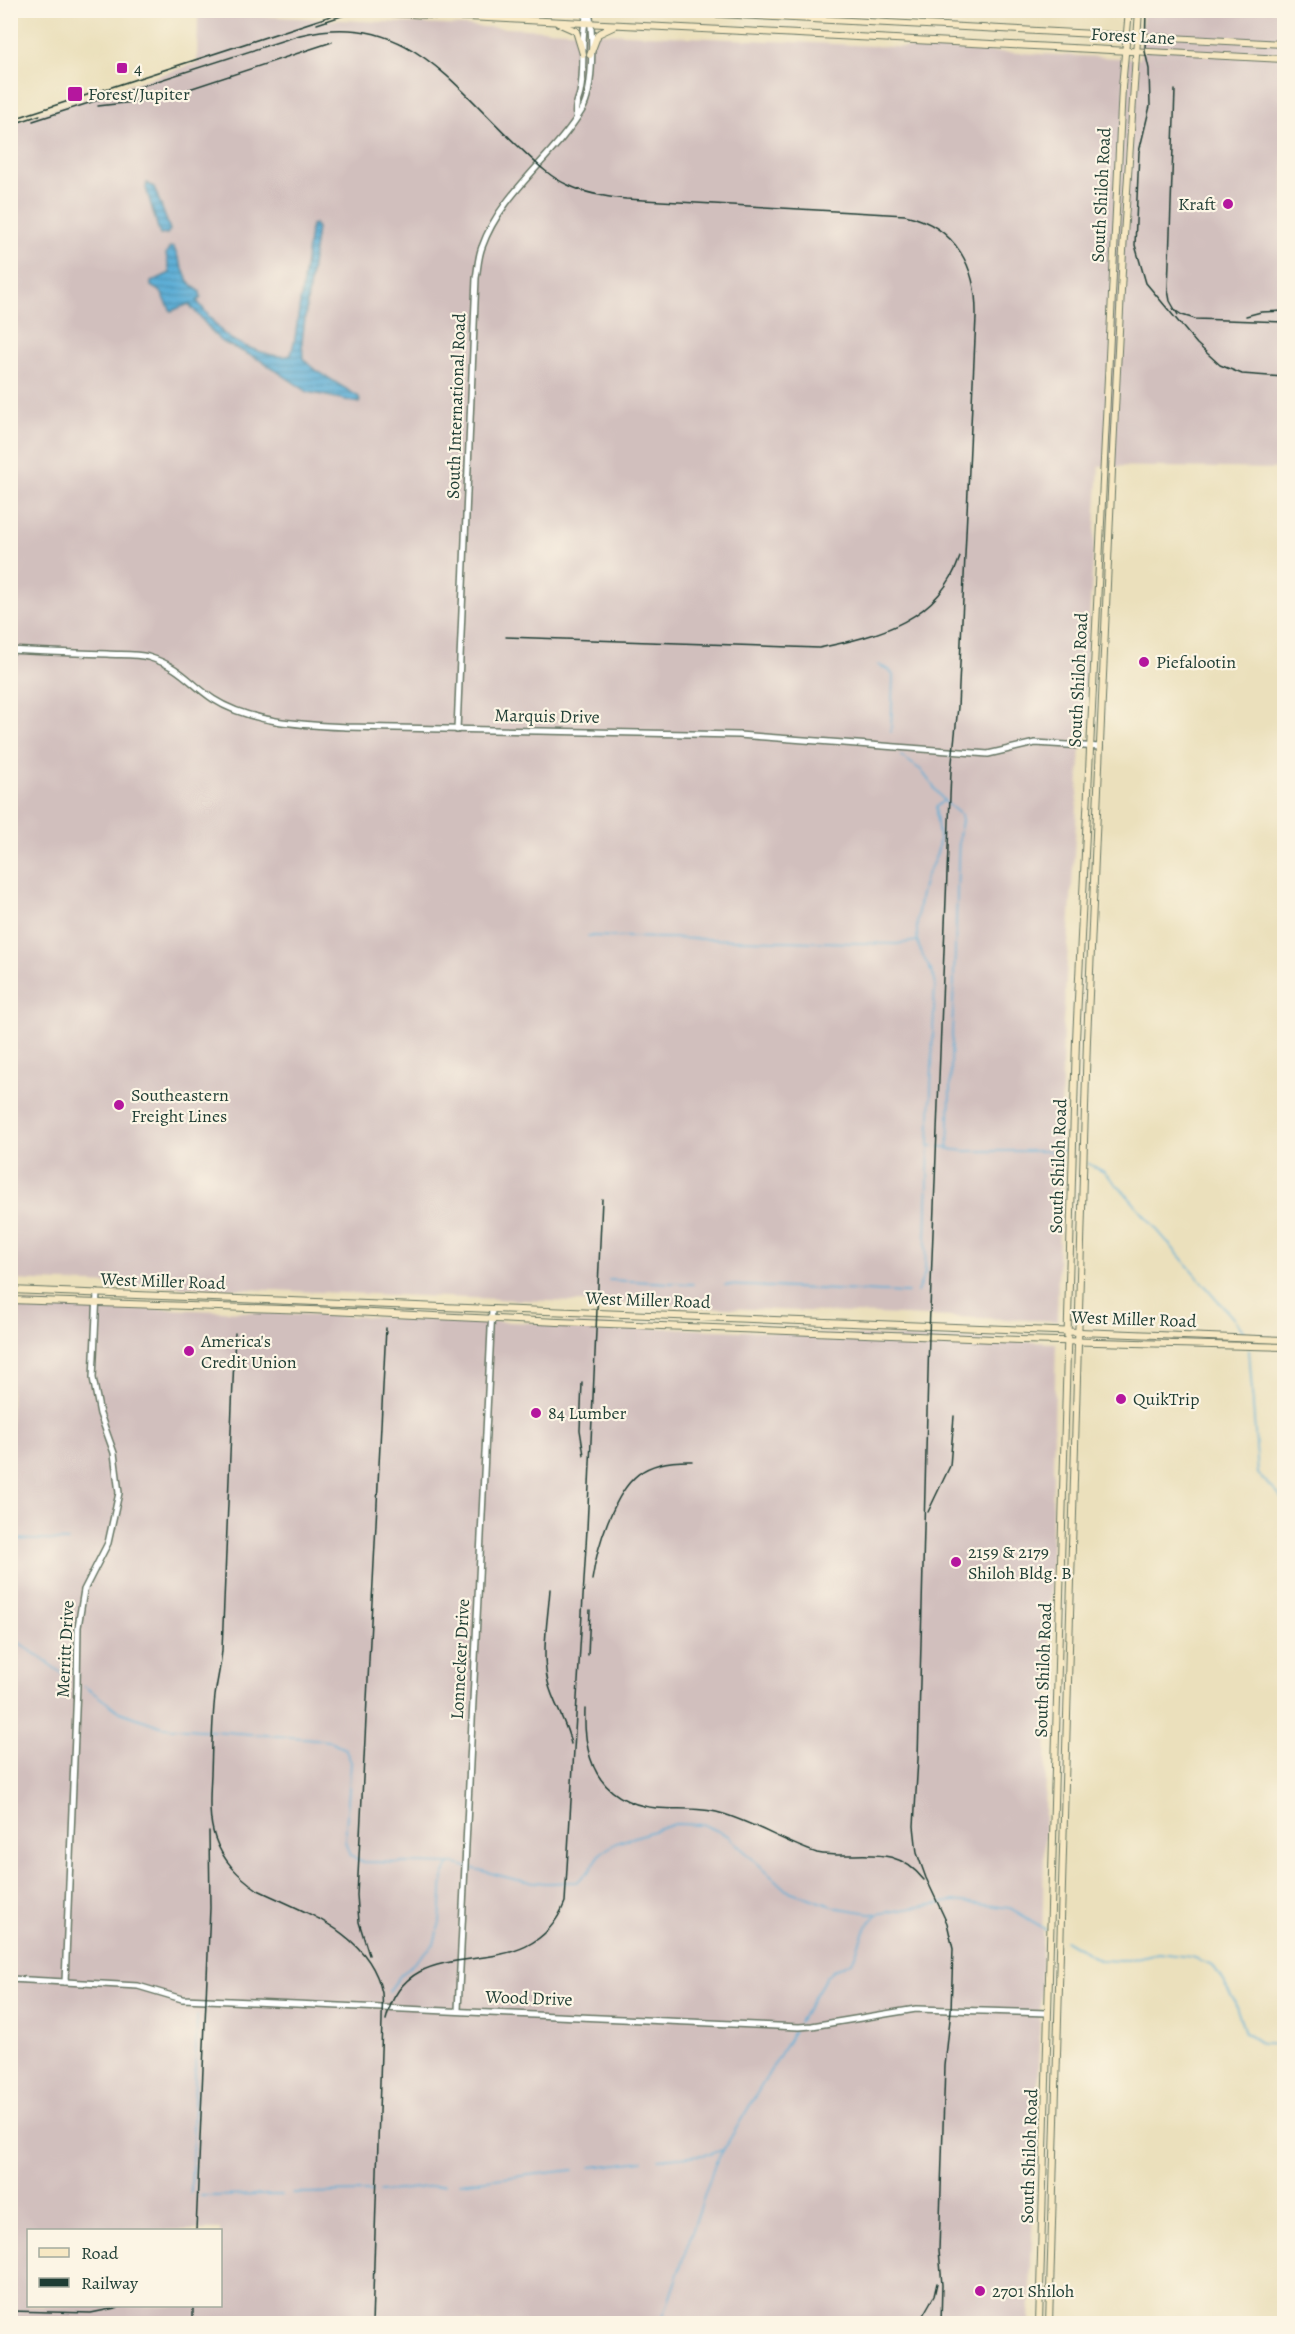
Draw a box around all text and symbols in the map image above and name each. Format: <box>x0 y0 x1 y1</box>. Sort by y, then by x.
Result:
street label: Forest Lane <box>1090 22 1176 50</box>
place label: 4 <box>134 56 142 80</box>
marker: 4 <box>115 61 129 75</box>
place label: Forest/Jupiter <box>88 82 190 106</box>
marker: Forest/Jupiter <box>66 85 84 103</box>
street label: South Shiloh Road <box>1085 127 1117 263</box>
place label: Kraft <box>1178 192 1216 216</box>
marker: Kraft <box>1221 197 1235 211</box>
street label: South International Road <box>441 312 471 499</box>
street label: South Shiloh Road <box>1062 612 1094 748</box>
place label: Piefalootin <box>1156 650 1236 674</box>
marker: Piefalootin <box>1137 655 1151 669</box>
street label: Marquis Drive <box>494 703 600 729</box>
place label: Southeastern Freight Lines <box>131 1083 229 1128</box>
marker: Southeastern Freight Lines <box>112 1098 126 1112</box>
street label: South Shiloh Road <box>1044 1098 1072 1234</box>
street label: West Miller Road <box>99 1267 226 1295</box>
street label: West Miller Road <box>584 1286 711 1314</box>
street label: West Miller Road <box>1070 1305 1197 1333</box>
place label: America's Credit Union <box>200 1329 297 1374</box>
marker: America's Credit Union <box>182 1344 196 1358</box>
place label: QuikTrip <box>1133 1387 1200 1411</box>
marker: QuikTrip <box>1114 1392 1128 1406</box>
place label: 84 Lumber <box>548 1401 626 1425</box>
marker: 84 Lumber <box>529 1406 543 1420</box>
place label: 2159 & 2179 Shiloh Bldg. B <box>968 1540 1072 1585</box>
marker: 2159 & 2179 Shiloh Bldg. B <box>949 1555 963 1569</box>
street label: Lonnecker Drive <box>445 1598 475 1720</box>
street label: Merritt Drive <box>50 1600 80 1698</box>
street label: South Shiloh Road <box>1029 1602 1057 1738</box>
street label: Wood Drive <box>484 1984 573 2012</box>
street label: South Shiloh Road <box>1015 2088 1043 2224</box>
legend <box>27 2229 222 2307</box>
text: Road <box>81 2241 119 2265</box>
text: Railway <box>81 2271 139 2295</box>
place label: 2701 Shiloh <box>992 2279 1075 2303</box>
marker: 2701 Shiloh <box>973 2284 987 2298</box>

